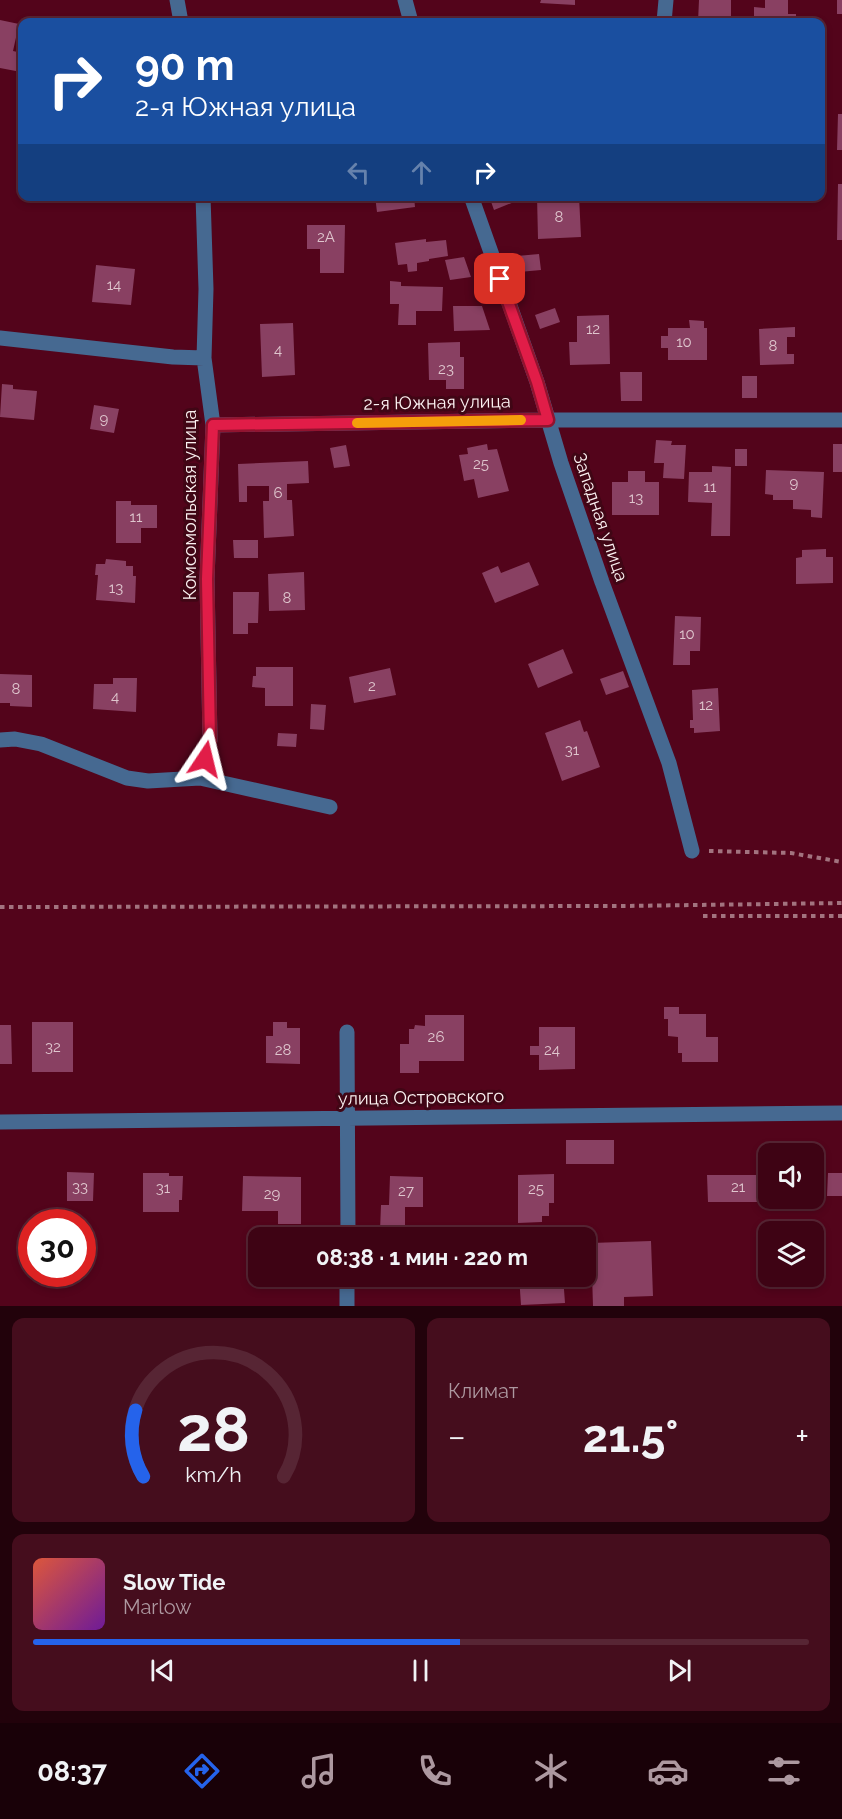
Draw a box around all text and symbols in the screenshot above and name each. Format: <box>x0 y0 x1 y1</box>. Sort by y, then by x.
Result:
text: 90 m <box>135 41 235 90</box>
icon: right <box>36 42 114 120</box>
text: 2-я Южная улица <box>135 91 356 122</box>
icon: left <box>342 156 375 189</box>
icon: ahead <box>405 156 438 189</box>
icon: right <box>468 156 501 189</box>
house number: 8 <box>555 208 564 226</box>
house number: 2А <box>317 228 335 246</box>
pin <box>474 253 525 304</box>
icon: arrive <box>483 262 516 295</box>
house number: 14 <box>107 276 121 294</box>
house number: 12 <box>586 320 600 338</box>
house number: 10 <box>676 333 692 351</box>
house number: 8 <box>769 337 778 355</box>
house number: 4 <box>274 341 282 359</box>
house number: 23 <box>438 360 454 378</box>
street label: 2-я Южная улица <box>363 390 511 414</box>
house number: 9 <box>100 410 109 428</box>
street label: Комсомольская улица <box>179 410 200 600</box>
street label: Западная улица <box>569 450 633 584</box>
house number: 25 <box>473 455 489 473</box>
house number: 9 <box>790 474 799 492</box>
house number: 11 <box>704 478 717 496</box>
house number: 6 <box>273 484 283 502</box>
house number: 13 <box>629 489 643 507</box>
house number: 11 <box>130 508 143 526</box>
house number: 13 <box>109 579 123 597</box>
house number: 8 <box>283 589 292 607</box>
house number: 10 <box>679 625 695 643</box>
house number: 2 <box>368 677 376 695</box>
house number: 8 <box>12 680 21 698</box>
house number: 4 <box>111 688 119 706</box>
house number: 12 <box>699 696 713 714</box>
position arrow <box>173 727 237 791</box>
house number: 31 <box>565 741 580 759</box>
house number: 26 <box>428 1028 444 1046</box>
house number: 32 <box>45 1038 61 1056</box>
house number: 28 <box>275 1041 291 1059</box>
house number: 24 <box>544 1041 560 1059</box>
street label: улица Островского <box>338 1085 505 1109</box>
map controls <box>758 1143 824 1287</box>
button: sound <box>758 1143 824 1209</box>
house number: 33 <box>72 1178 88 1196</box>
house number: 21 <box>731 1178 746 1196</box>
house number: 31 <box>156 1179 171 1197</box>
house number: 25 <box>528 1180 544 1198</box>
house number: 27 <box>398 1182 414 1200</box>
house number: 29 <box>264 1185 281 1203</box>
speed limit sign: 30 <box>18 1209 96 1287</box>
button: layers <box>758 1221 824 1287</box>
text: 08:38 · 1 мин · 220 m <box>316 1244 528 1270</box>
text: Климат <box>448 1379 518 1403</box>
text: 28 <box>177 1392 250 1466</box>
text: 21.5° <box>583 1410 678 1463</box>
text: − <box>448 1417 466 1456</box>
text: + <box>795 1417 809 1456</box>
text: km/h <box>185 1462 242 1487</box>
text: Slow Tide <box>123 1569 225 1595</box>
text: Marlow <box>123 1595 192 1619</box>
icon: previous <box>146 1654 179 1687</box>
icon: pause <box>404 1654 437 1687</box>
icon: next <box>663 1654 696 1687</box>
icon: directions <box>181 1750 223 1792</box>
icon: music <box>298 1750 340 1792</box>
icon: phone <box>414 1750 456 1792</box>
icon: climate <box>530 1750 572 1792</box>
icon: car <box>647 1750 689 1792</box>
icon: filters <box>763 1750 805 1792</box>
text: 08:37 <box>37 1756 107 1787</box>

